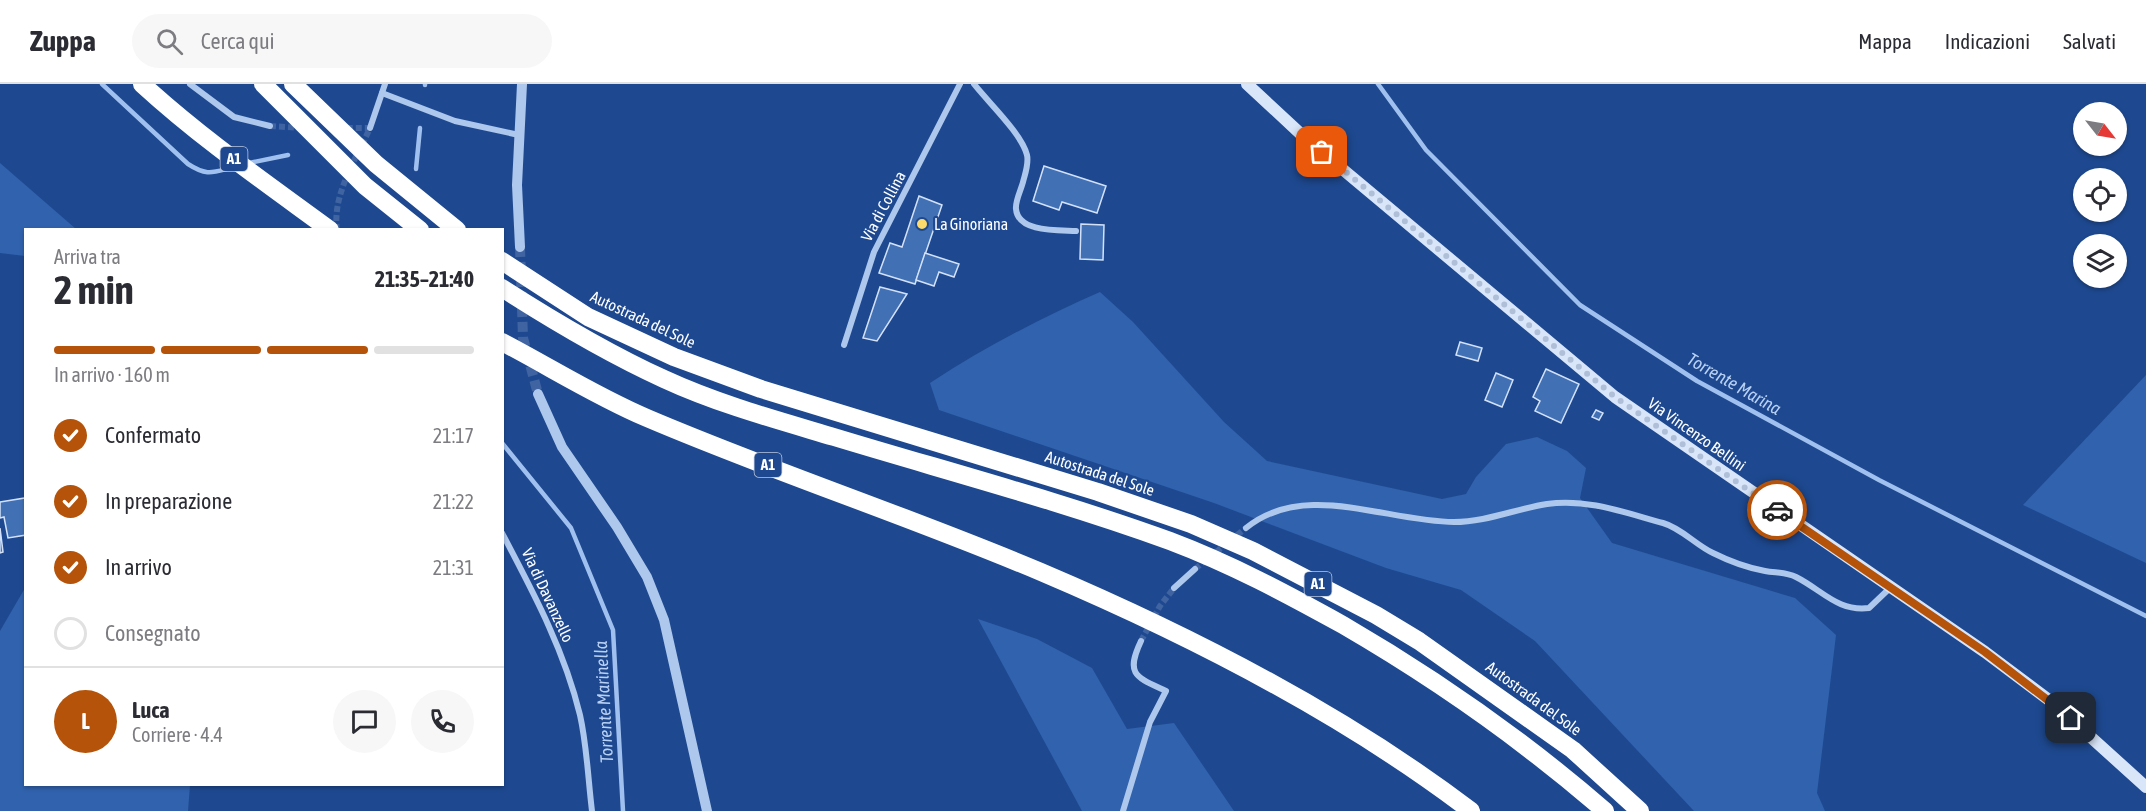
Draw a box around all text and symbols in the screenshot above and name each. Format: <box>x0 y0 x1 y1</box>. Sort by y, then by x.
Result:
search box <box>132 14 552 68</box>
text: Zuppa <box>30 25 96 57</box>
icon: search <box>153 25 186 58</box>
text: Cerca qui <box>201 28 275 54</box>
text: Mappa <box>1858 29 1912 53</box>
text: Indicazioni <box>1945 29 2030 53</box>
text: Salvati <box>2063 29 2116 53</box>
north arrow <box>2073 102 2127 156</box>
map controls <box>2073 102 2127 288</box>
pin <box>1296 126 1347 177</box>
icon: bag <box>1305 135 1338 168</box>
road number: A1 <box>220 147 248 171</box>
street label: Via di Collina <box>857 168 909 244</box>
button: locate <box>2073 168 2127 222</box>
place label: La Ginoriana <box>934 215 1008 233</box>
marker: La Ginoriana <box>915 217 929 231</box>
button: layers <box>2073 234 2127 288</box>
text: Arriva tra <box>54 245 121 268</box>
text: 21:35–21:40 <box>375 266 474 292</box>
text: 2 min <box>54 268 134 312</box>
street label: Autostrada del Sole <box>588 287 698 351</box>
water label: Torrente Marina <box>1684 348 1785 419</box>
text: In arrivo · 160 m <box>54 363 170 386</box>
street label: Via Vincenzo Bellini <box>1645 394 1749 474</box>
icon: check <box>54 419 87 452</box>
text: Confermato <box>105 422 201 448</box>
text: 21:17 <box>433 424 474 447</box>
street label: Autostrada del Sole <box>1043 447 1157 499</box>
road number: A1 <box>754 453 782 477</box>
courier <box>1747 480 1807 540</box>
icon: check <box>54 485 87 518</box>
text: In preparazione <box>105 488 232 514</box>
text: 21:22 <box>433 490 474 513</box>
icon: car <box>1761 494 1794 527</box>
street label: Via di Davanzello <box>518 545 578 645</box>
icon: check <box>54 551 87 584</box>
text: In arrivo <box>105 554 172 580</box>
text: 21:31 <box>433 556 474 579</box>
road number: A1 <box>1304 572 1332 596</box>
text: Consegnato <box>105 620 200 646</box>
water label: Torrente Marinella <box>590 640 617 764</box>
street label: Autostrada del Sole <box>1483 657 1585 739</box>
button: chat <box>333 690 396 753</box>
button: phone <box>411 690 474 753</box>
pin <box>2045 692 2096 743</box>
text: Luca <box>132 697 170 723</box>
icon: home <box>2054 701 2087 734</box>
text: L <box>81 708 90 734</box>
text: Corriere · 4.4 <box>132 723 223 746</box>

